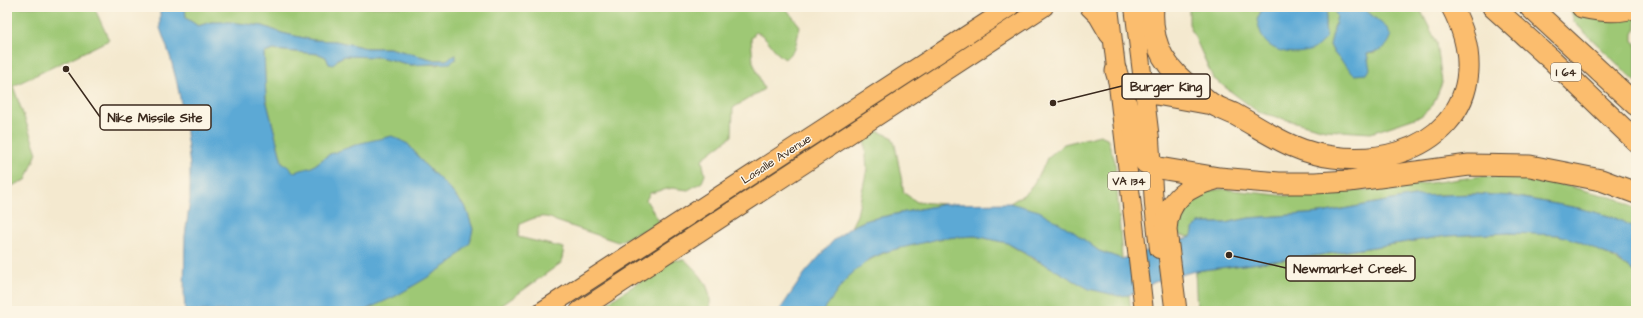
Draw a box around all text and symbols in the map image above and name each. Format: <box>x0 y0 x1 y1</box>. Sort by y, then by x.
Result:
road number: I 64 <box>1551 63 1581 81</box>
callout: Burger King <box>1122 74 1210 99</box>
text: Burger King <box>1130 78 1202 98</box>
callout: Nike Missile Site <box>100 105 211 130</box>
text: Nike Missile Site <box>108 109 202 127</box>
street label: Lasalle Avenue <box>738 130 815 188</box>
road number: VA 134 <box>1108 172 1150 190</box>
callout: Newmarket Creek <box>1286 256 1415 281</box>
text: Newmarket Creek <box>1293 260 1408 278</box>

